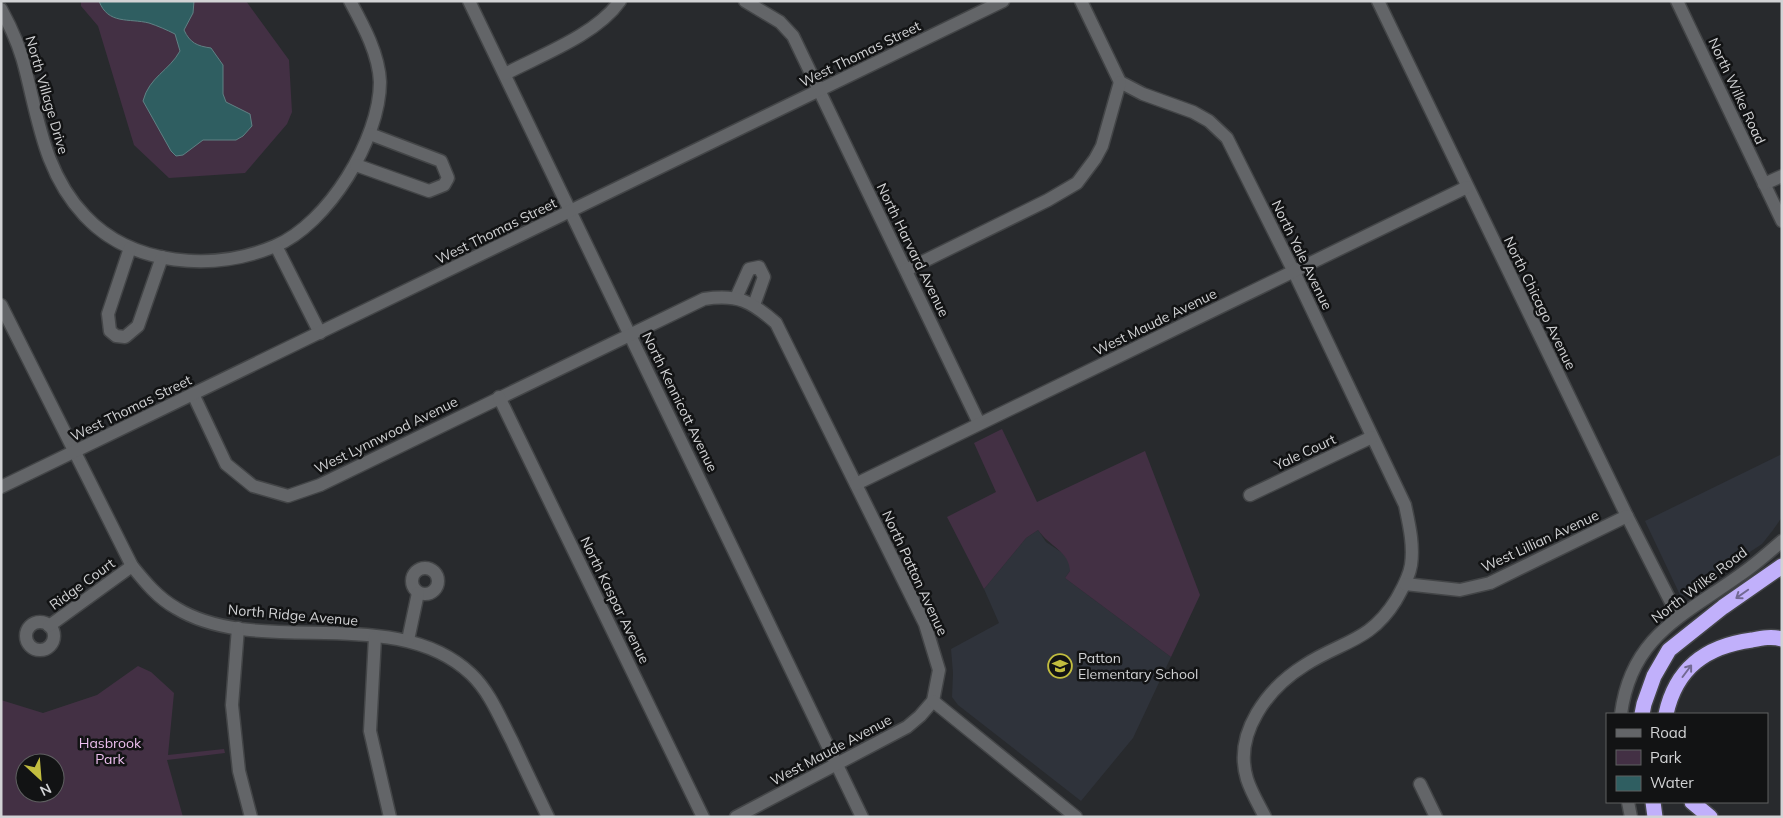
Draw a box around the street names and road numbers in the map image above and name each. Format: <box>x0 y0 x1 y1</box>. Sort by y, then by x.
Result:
street label: West Thomas Street <box>797 17 924 91</box>
street label: North Village Drive <box>21 34 73 156</box>
street label: North Wilke Road <box>1704 35 1770 147</box>
street label: North Harvard Avenue <box>873 180 953 320</box>
street label: West Thomas Street <box>433 194 560 268</box>
street label: North Yale Avenue <box>1268 197 1336 313</box>
street label: North Chicago Avenue <box>1500 233 1580 373</box>
street label: West Maude Avenue <box>1091 284 1219 360</box>
street label: North Kennicott Avenue <box>638 329 722 475</box>
street label: West Thomas Street <box>68 371 195 445</box>
street label: West Lynnwood Avenue <box>311 392 461 478</box>
street label: Yale Court <box>1270 430 1339 475</box>
street label: West Lillian Avenue <box>1478 506 1602 576</box>
street label: North Patton Avenue <box>878 508 952 638</box>
street label: North Kaspar Avenue <box>576 534 654 666</box>
street label: North Wilke Road <box>1647 543 1751 627</box>
street label: Ridge Court <box>46 554 118 614</box>
street label: North Ridge Avenue <box>227 600 359 630</box>
street label: West Maude Avenue <box>767 710 895 790</box>

